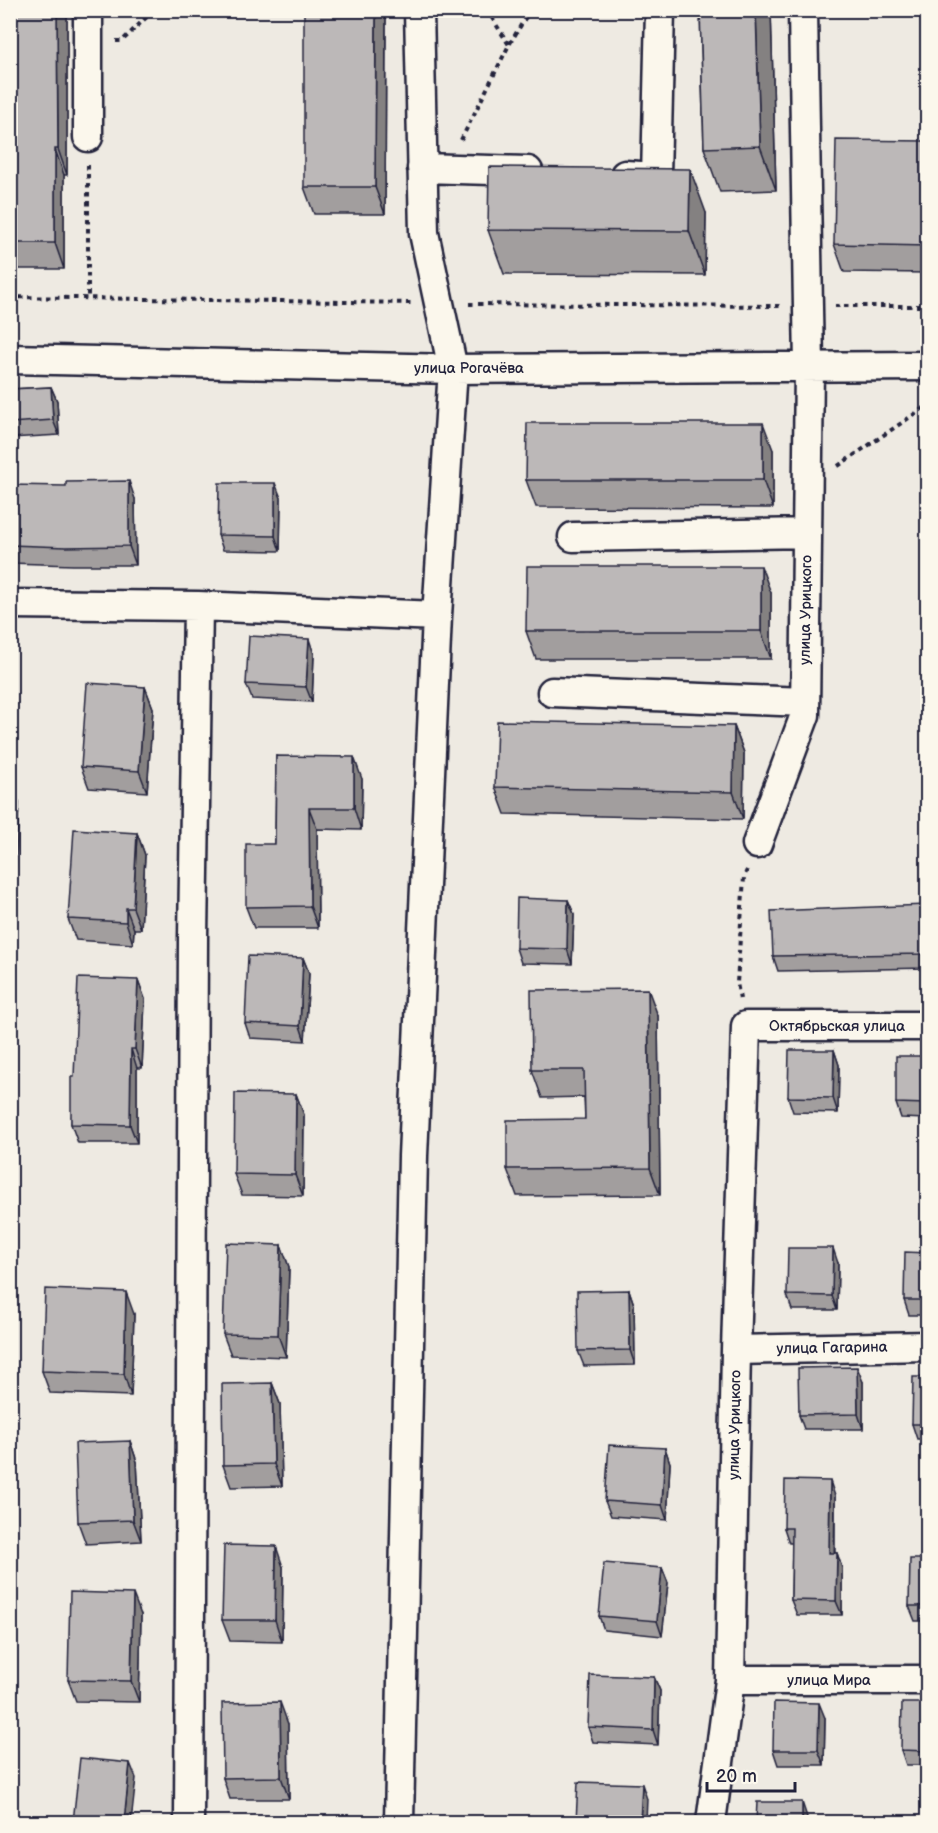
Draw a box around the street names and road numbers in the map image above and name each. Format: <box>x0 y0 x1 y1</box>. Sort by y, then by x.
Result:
street label: улица Рогачёва <box>414 359 524 378</box>
street label: улица Урицкого <box>796 555 816 665</box>
street label: Октябрьская улица <box>769 1017 905 1036</box>
street label: улица Гагарина <box>776 1338 888 1358</box>
street label: улица Урицкого <box>725 1370 745 1480</box>
street label: улица Мира <box>787 1671 871 1690</box>

